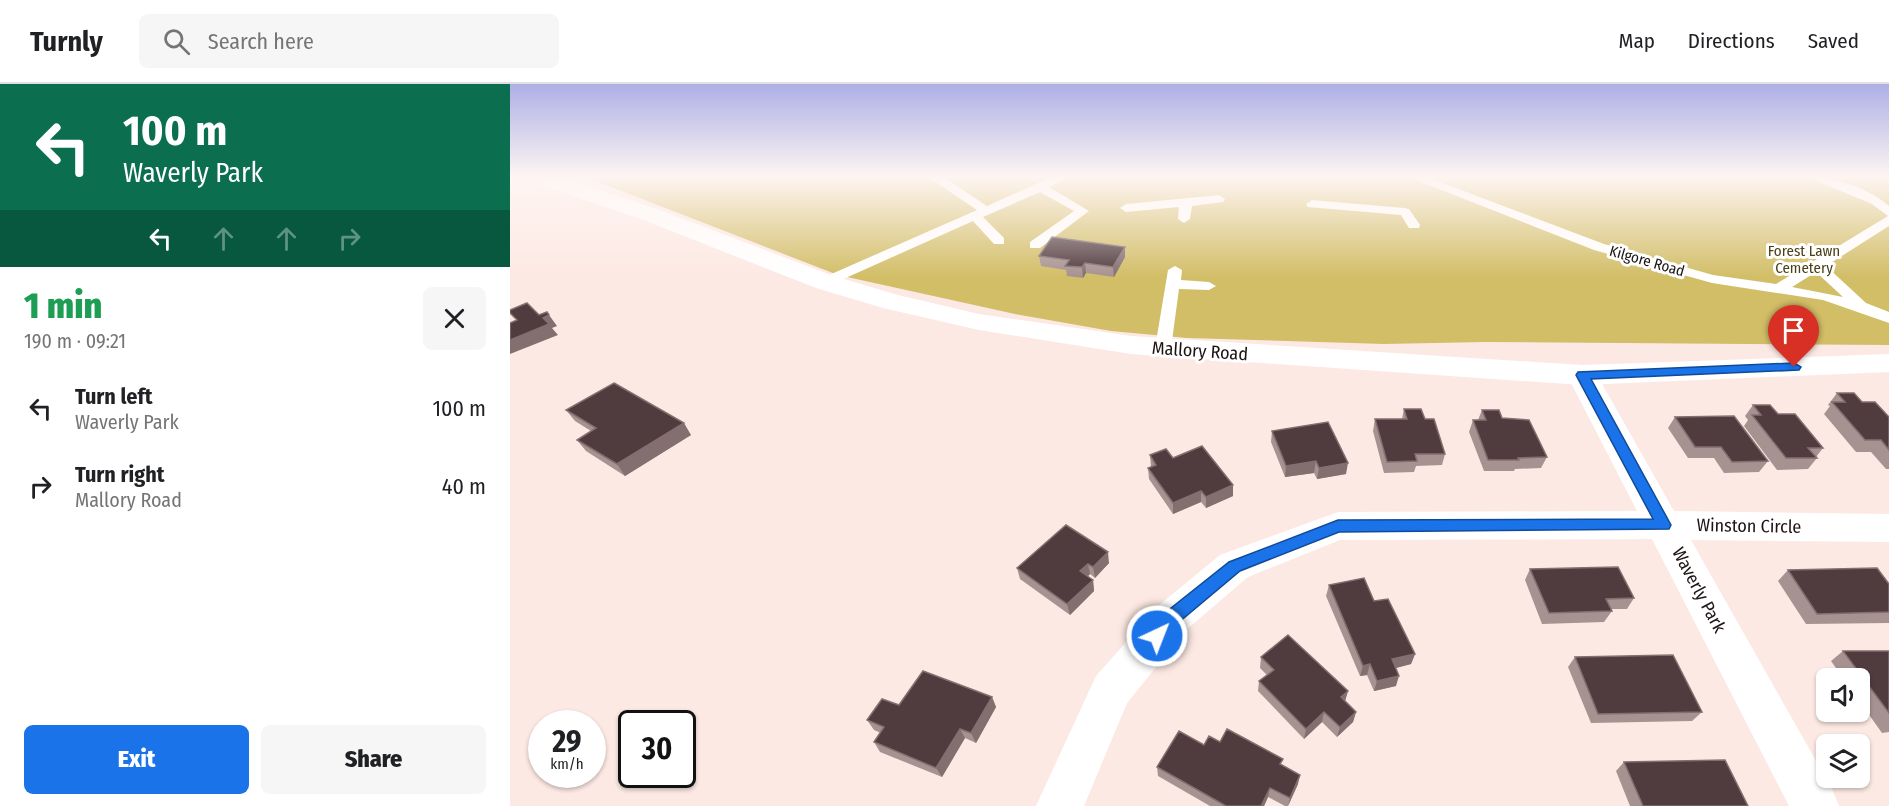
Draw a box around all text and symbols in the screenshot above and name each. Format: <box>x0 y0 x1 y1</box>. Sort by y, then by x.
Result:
search box <box>139 14 559 68</box>
text: Turnly <box>30 25 103 58</box>
icon: search <box>160 25 193 58</box>
text: Search here <box>208 28 314 55</box>
text: Map <box>1618 28 1655 54</box>
text: Directions <box>1688 28 1775 54</box>
text: Saved <box>1808 28 1859 54</box>
text: 100 m <box>123 106 227 156</box>
icon: left <box>24 108 102 186</box>
text: Waverly Park <box>123 157 263 189</box>
icon: left <box>144 222 177 255</box>
icon: ahead <box>207 222 240 255</box>
icon: ahead <box>270 222 303 255</box>
icon: right <box>333 222 366 255</box>
street label: Kilgore Road <box>1607 242 1687 280</box>
park label: Forest Lawn Cemetery <box>1768 242 1840 277</box>
text: 1 min <box>24 284 102 328</box>
button: close <box>423 287 486 350</box>
pin <box>1768 305 1819 367</box>
icon: arrive <box>1777 314 1810 347</box>
text: 190 m · 09:21 <box>24 329 126 353</box>
street label: Mallory Road <box>1151 337 1249 365</box>
text: Turn left <box>75 383 153 410</box>
icon: left <box>24 392 57 425</box>
text: 100 m <box>432 395 486 422</box>
text: Waverly Park <box>75 410 179 434</box>
text: Turn right <box>75 461 164 488</box>
icon: right <box>24 470 57 503</box>
text: 40 m <box>442 473 486 500</box>
text: Mallory Road <box>75 488 182 512</box>
street label: Winston Circle <box>1696 514 1802 538</box>
street label: Waverly Park <box>1667 544 1731 637</box>
position arrow <box>1125 604 1189 668</box>
map controls <box>1816 668 1870 788</box>
button: sound <box>1816 668 1870 722</box>
speed limit sign: 30 <box>618 710 696 788</box>
text: 29 <box>552 724 582 760</box>
button: Exit <box>24 725 249 794</box>
button: Share <box>261 725 486 794</box>
button: layers <box>1816 734 1870 788</box>
text: km/h <box>550 755 584 773</box>

